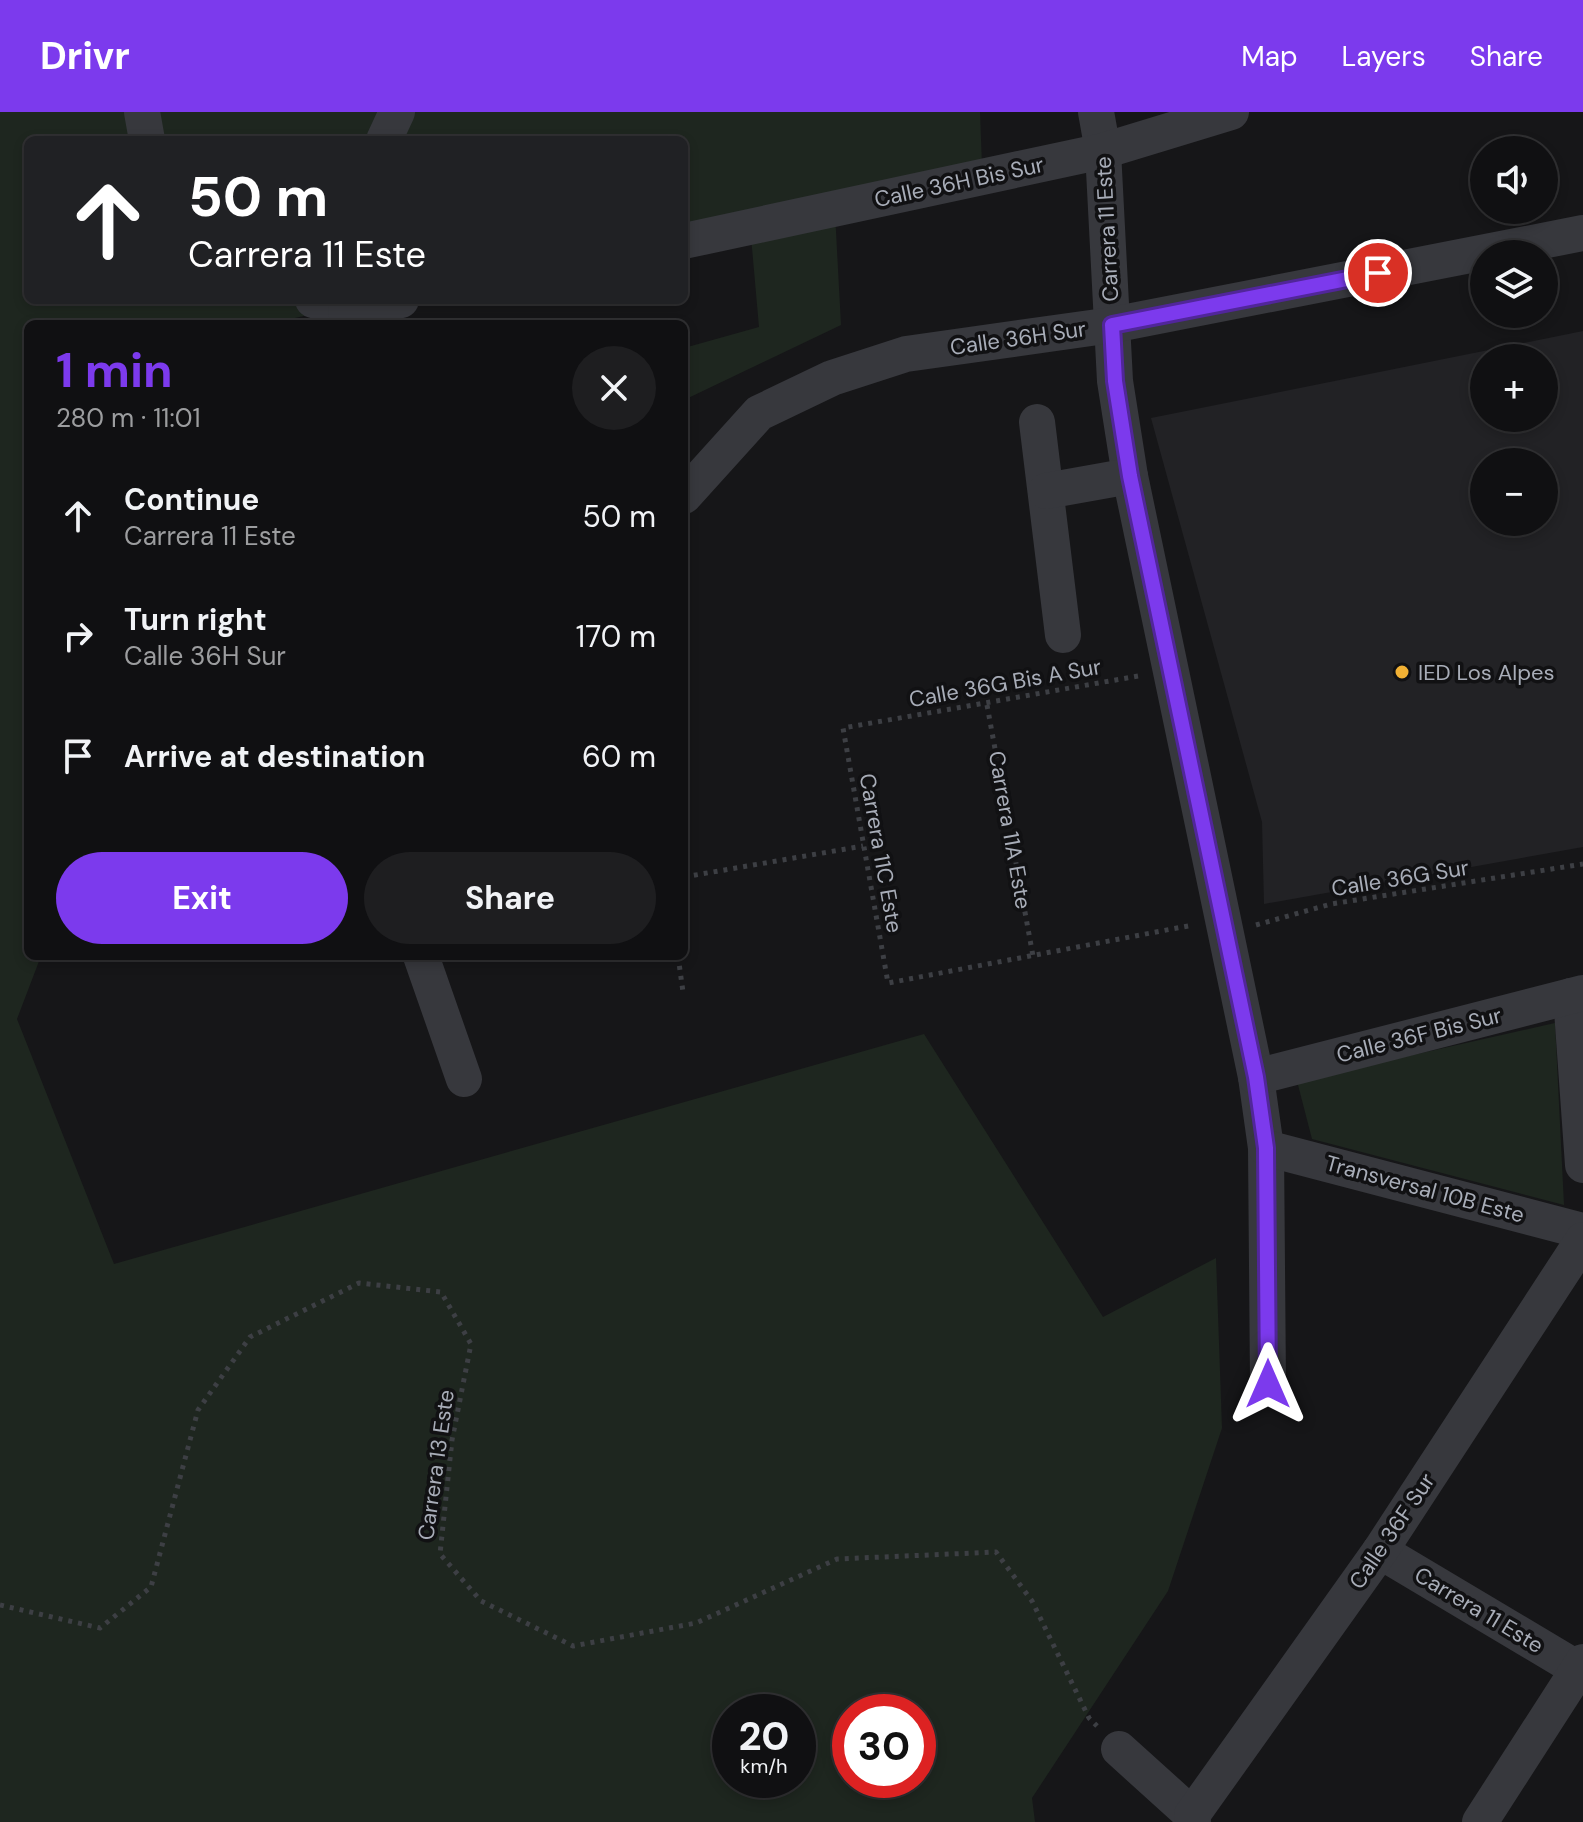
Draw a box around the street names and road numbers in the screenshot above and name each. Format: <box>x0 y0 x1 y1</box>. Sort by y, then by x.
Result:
street label: Calle 36H Bis Sur <box>872 150 1046 214</box>
street label: Carrera 11 Este <box>1089 156 1125 302</box>
street label: Calle 36H Sur <box>948 314 1088 362</box>
street label: Calle 36G Bis A Sur <box>907 652 1103 714</box>
street label: Carrera 11A Este <box>982 749 1038 911</box>
street label: Carrera 11C Este <box>853 771 909 935</box>
street label: Calle 36G Sur <box>1329 853 1471 903</box>
street label: Calle 36F Bis Sur <box>1333 1000 1505 1070</box>
street label: Transversal 10B Este <box>1322 1149 1528 1229</box>
street label: Carrera 13 Este <box>411 1388 461 1542</box>
street label: Calle 36F Sur <box>1343 1467 1441 1595</box>
street label: Carrera 11 Este <box>1409 1560 1549 1660</box>

